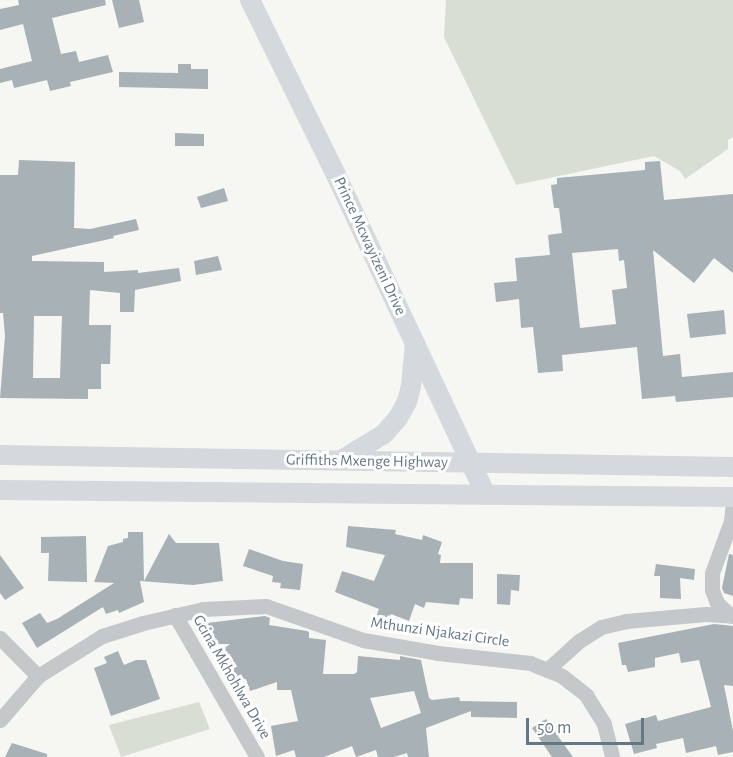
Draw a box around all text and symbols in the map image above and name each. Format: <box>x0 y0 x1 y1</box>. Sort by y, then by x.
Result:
street label: Prince Mcwayizeni Drive <box>330 174 410 318</box>
street label: Griffiths Mxenge Highway <box>286 450 448 472</box>
street label: Gcina Mkhohlwa Drive <box>189 612 275 742</box>
street label: Mthunzi Njakazi Circle <box>369 613 511 651</box>
scale bar <box>529 706 648 744</box>
text: 50 m <box>537 719 571 737</box>

